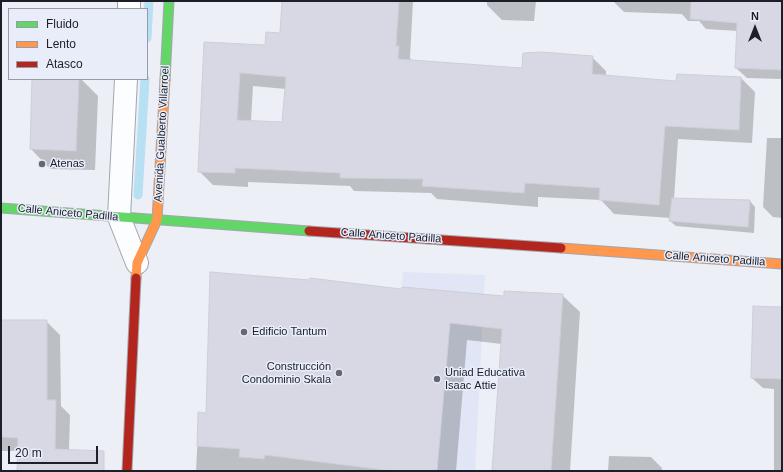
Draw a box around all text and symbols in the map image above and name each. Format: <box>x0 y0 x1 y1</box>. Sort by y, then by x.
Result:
legend <box>8 8 148 80</box>
north arrow <box>735 8 775 48</box>
text: N <box>751 10 759 22</box>
text: Fluido <box>46 17 79 31</box>
text: Lento <box>46 37 76 51</box>
text: Atasco <box>46 57 83 71</box>
street label: Avenida Gualberto Villarroel <box>152 65 172 203</box>
place label: Atenas <box>50 157 84 171</box>
marker: Atenas <box>37 159 47 169</box>
street label: Calle Aniceto Padilla <box>17 202 119 224</box>
street label: Calle Aniceto Padilla <box>340 226 442 246</box>
street label: Calle Aniceto Padilla <box>664 249 766 269</box>
place label: Edificio Tantum <box>252 325 327 339</box>
marker: Edificio Tantum <box>239 327 249 337</box>
place label: Construcción Condominio Skala <box>242 360 331 386</box>
place label: Uniad Educativa Isaac Attie <box>445 366 525 392</box>
marker: Construcción Condominio Skala <box>334 368 344 378</box>
marker: Uniad Educativa Isaac Attie <box>432 374 442 384</box>
scale bar <box>10 438 100 464</box>
text: 20 m <box>15 446 42 460</box>

